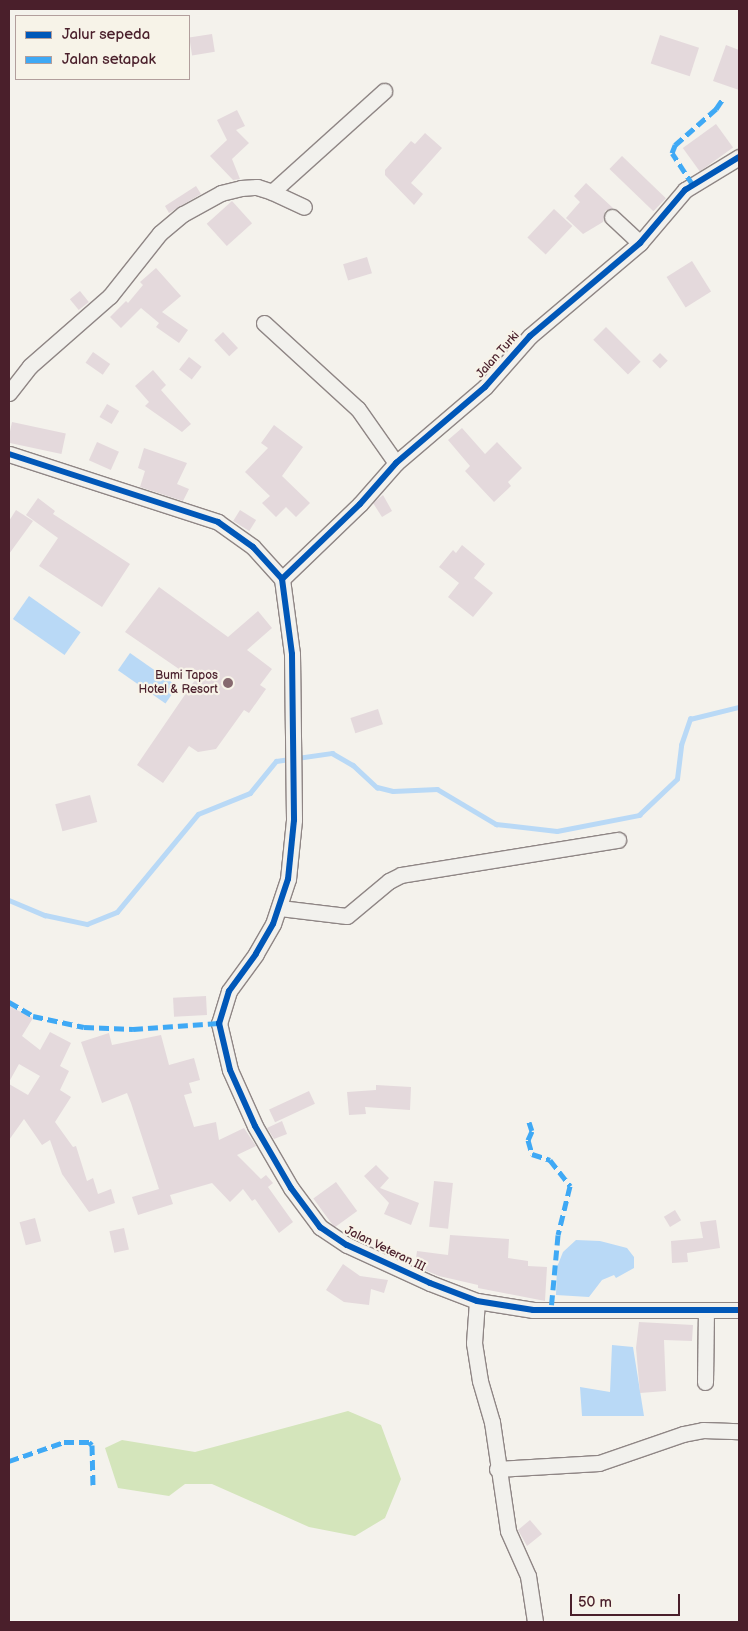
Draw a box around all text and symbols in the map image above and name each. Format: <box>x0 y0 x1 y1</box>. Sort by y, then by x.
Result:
legend <box>15 15 190 80</box>
text: Jalur sepeda <box>62 25 150 44</box>
text: Jalan setapak <box>62 50 156 69</box>
street label: Jalan Turki <box>473 329 523 381</box>
place label: Bumi Tapos Hotel & Resort <box>138 669 218 697</box>
marker: Bumi Tapos Hotel & Resort <box>222 677 234 689</box>
street label: Jalan Veteran III <box>342 1223 428 1275</box>
scale bar <box>573 1584 683 1616</box>
text: 50 m <box>578 1593 612 1612</box>

